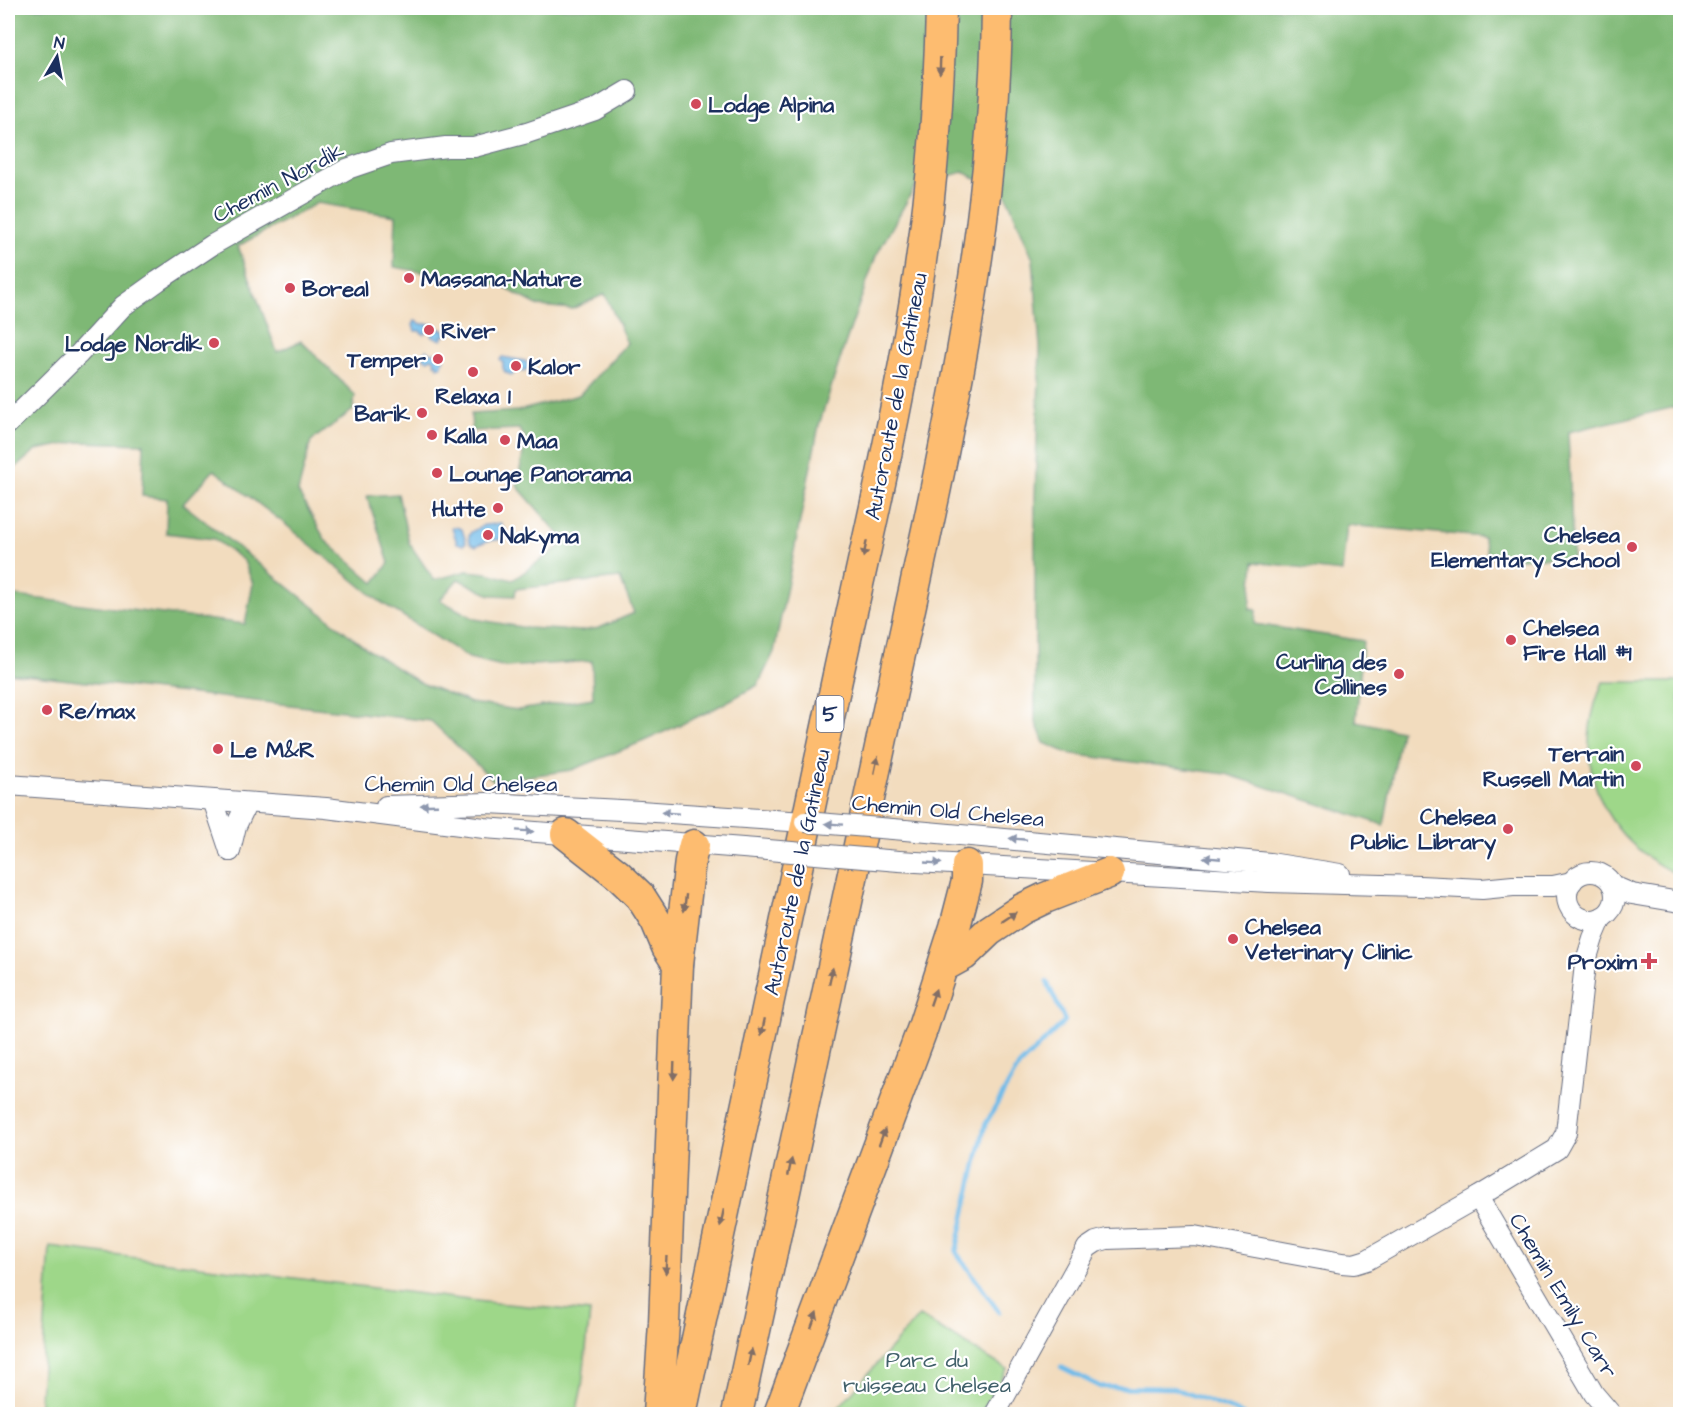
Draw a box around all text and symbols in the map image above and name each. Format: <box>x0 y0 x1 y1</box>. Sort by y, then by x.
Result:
north arrow <box>27 27 87 87</box>
text: N <box>53 32 66 55</box>
one-way arrow <box>935 56 944 75</box>
place label: Lodge Alpina <box>708 90 835 122</box>
marker: Lodge Alpina <box>689 97 703 111</box>
street label: Chemin Nordik <box>207 135 350 231</box>
place label: Massana-Nature <box>421 264 582 295</box>
street label: Autoroute de la Gatineau <box>857 270 936 523</box>
marker: Massana-Nature <box>402 271 416 285</box>
place label: Boreal <box>302 274 369 305</box>
marker: Boreal <box>283 281 297 295</box>
place label: River <box>441 316 496 347</box>
marker: River <box>422 323 436 337</box>
place label: Lodge Nordik <box>65 329 202 361</box>
marker: Lodge Nordik <box>207 336 221 350</box>
place label: Temper <box>346 345 427 376</box>
marker: Temper <box>431 352 445 366</box>
place label: Kalor <box>528 352 581 383</box>
marker: Kalor <box>509 359 523 373</box>
marker: Relaxa 1 <box>466 365 480 379</box>
place label: Relaxa 1 <box>435 381 511 412</box>
place label: Barik <box>354 399 410 430</box>
marker: Barik <box>415 406 429 420</box>
place label: Kalla <box>444 421 487 452</box>
place label: Maa <box>517 426 558 457</box>
marker: Kalla <box>425 428 439 442</box>
marker: Maa <box>498 433 512 447</box>
place label: Lounge Panorama <box>449 459 632 491</box>
marker: Lounge Panorama <box>430 466 444 480</box>
place label: Hutte <box>432 494 486 525</box>
marker: Hutte <box>491 501 505 515</box>
place label: Chelsea Elementary School <box>1431 520 1621 578</box>
place label: Nakyma <box>500 521 580 554</box>
marker: Nakyma <box>481 528 495 542</box>
one-way arrow <box>860 539 870 558</box>
marker: Chelsea Elementary School <box>1625 540 1639 554</box>
place label: Chelsea Fire Hall #1 <box>1523 613 1632 669</box>
marker: Chelsea Fire Hall #1 <box>1504 633 1518 647</box>
place label: Curling des Collines <box>1276 647 1387 703</box>
marker: Curling des Collines <box>1392 667 1406 681</box>
place label: Re/max <box>59 696 136 727</box>
road number: 5 <box>816 696 844 732</box>
marker: Re/max <box>40 703 54 717</box>
place label: Le M&R <box>230 735 315 766</box>
place label: Terrain Russell Martin <box>1483 739 1624 795</box>
marker: Le M&R <box>211 742 225 756</box>
street label: Autoroute de la Gatineau <box>756 746 839 998</box>
one-way arrow <box>872 755 882 774</box>
marker: Terrain Russell Martin <box>1629 759 1643 773</box>
street label: Chemin Old Chelsea <box>365 769 557 800</box>
street label: Chemin Old Chelsea <box>850 788 1045 835</box>
one-way arrow <box>419 800 438 809</box>
place label: Chelsea Public Library <box>1350 802 1497 860</box>
one-way arrow <box>661 808 680 817</box>
one-way arrow <box>824 820 843 829</box>
marker: Chelsea Public Library <box>1501 822 1515 836</box>
one-way arrow <box>516 826 535 836</box>
one-way arrow <box>1008 835 1027 844</box>
one-way arrow <box>1203 853 1222 863</box>
one-way arrow <box>923 859 942 868</box>
one-way arrow <box>680 893 689 912</box>
one-way arrow <box>1001 912 1017 923</box>
place label: Chelsea Veterinary Clinic <box>1244 912 1413 970</box>
marker: Chelsea Veterinary Clinic <box>1226 932 1240 946</box>
place label: Proxim <box>1568 947 1638 978</box>
marker: Proxim <box>1642 954 1656 968</box>
one-way arrow <box>827 966 836 985</box>
one-way arrow <box>929 988 939 1006</box>
one-way arrow <box>758 1018 767 1037</box>
one-way arrow <box>669 1061 678 1080</box>
one-way arrow <box>877 1128 887 1146</box>
one-way arrow <box>786 1157 796 1176</box>
street label: Chemin Emily Carr <box>1500 1207 1624 1385</box>
one-way arrow <box>717 1208 727 1227</box>
one-way arrow <box>662 1256 671 1275</box>
one-way arrow <box>810 1311 820 1329</box>
park label: Parc du ruisseau Chelsea <box>843 1345 1011 1401</box>
one-way arrow <box>746 1348 755 1367</box>

